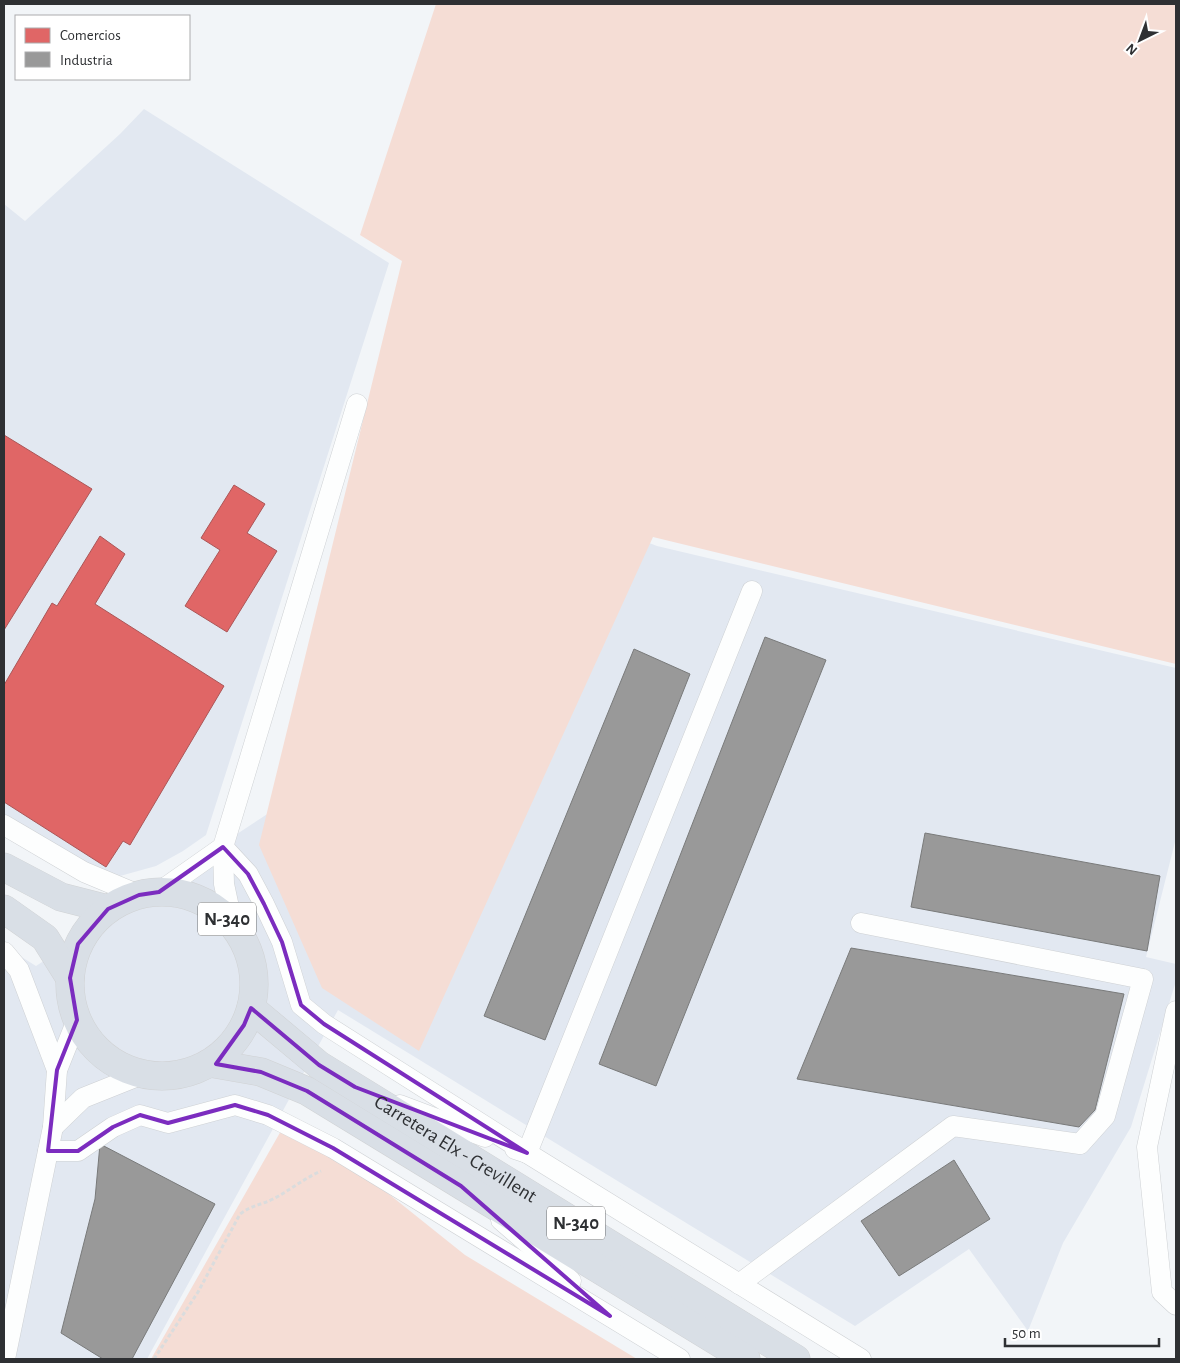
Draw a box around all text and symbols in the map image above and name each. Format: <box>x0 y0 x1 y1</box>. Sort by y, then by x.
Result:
legend <box>15 15 190 80</box>
north arrow <box>1115 15 1165 65</box>
text: Comercios <box>60 28 121 43</box>
text: N <box>1124 40 1140 57</box>
text: Industria <box>60 53 113 68</box>
road number: N-340 <box>198 902 256 936</box>
street label: Carretera Elx - Crevillent <box>371 1092 541 1207</box>
road number: N-340 <box>547 1206 605 1240</box>
scale bar <box>1005 1316 1159 1348</box>
text: 50 m <box>1012 1326 1041 1341</box>

